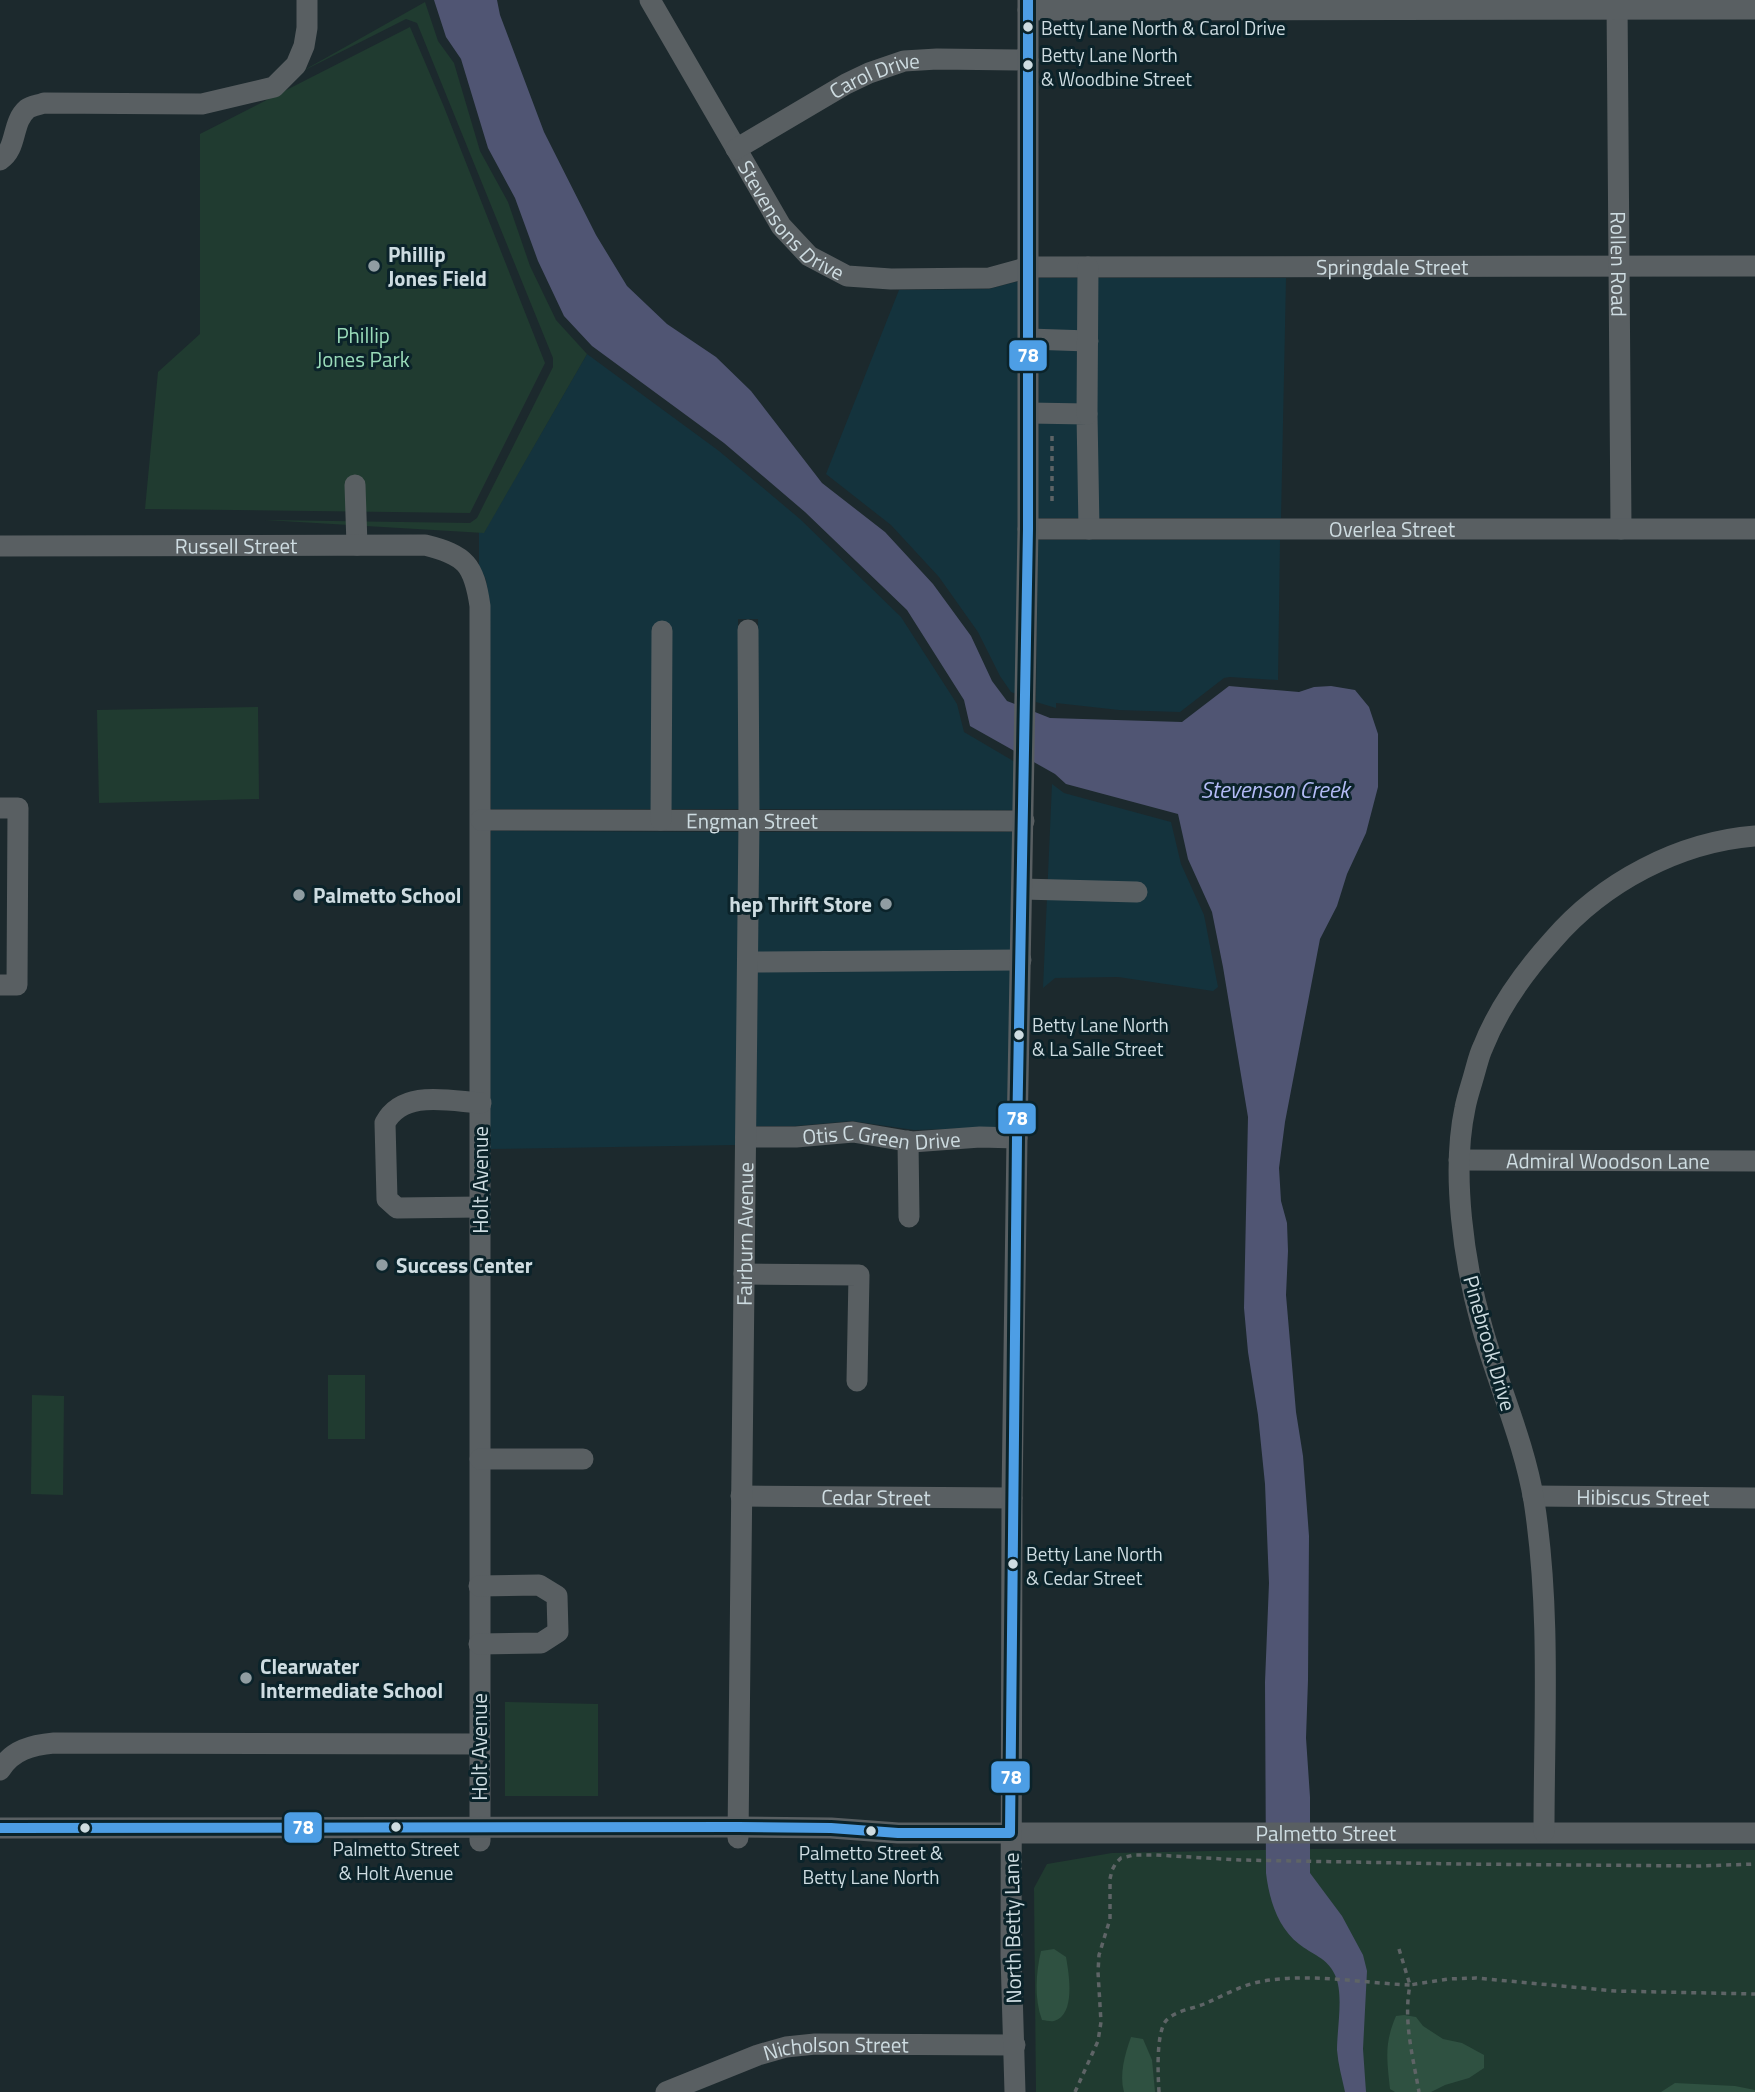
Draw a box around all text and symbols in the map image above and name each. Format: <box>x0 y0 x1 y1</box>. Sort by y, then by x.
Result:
place label: Betty Lane North & Carol Drive <box>1041 13 1286 42</box>
marker: Betty Lane North & Carol Drive <box>1021 20 1035 34</box>
place label: Betty Lane North & Woodbine Street <box>1041 40 1192 93</box>
street label: Carol Drive <box>823 44 920 107</box>
marker: Betty Lane North & Woodbine Street <box>1021 58 1035 72</box>
street label: Stevensons Drive <box>730 154 850 288</box>
street label: Rollen Road <box>1603 211 1635 317</box>
place label: Phillip Jones Field <box>388 238 487 294</box>
street label: Springdale Street <box>1316 250 1469 283</box>
marker: Phillip Jones Field <box>366 258 382 274</box>
park label: Phillip Jones Park <box>316 319 410 375</box>
line badge: 78 <box>1008 339 1048 372</box>
text: 78 <box>1017 340 1039 369</box>
street label: Overlea Street <box>1329 513 1456 545</box>
street label: Russell Street <box>175 529 298 562</box>
water label: Stevenson Creek <box>1200 772 1352 807</box>
street label: Engman Street <box>686 804 819 837</box>
place label: Palmetto School <box>313 879 462 911</box>
marker: Palmetto School <box>291 887 307 903</box>
place label: hep Thrift Store <box>729 888 872 920</box>
marker: hep Thrift Store <box>878 896 894 912</box>
place label: Betty Lane North & La Salle Street <box>1032 1010 1169 1063</box>
marker: Betty Lane North & La Salle Street <box>1012 1028 1026 1042</box>
line badge: 78 <box>997 1102 1037 1135</box>
text: 78 <box>1006 1103 1028 1132</box>
street label: Otis C Green Drive <box>801 1116 962 1158</box>
street label: Holt Avenue <box>464 1126 496 1234</box>
street label: Admiral Woodson Lane <box>1506 1144 1710 1177</box>
street label: Fairburn Avenue <box>728 1162 761 1306</box>
place label: Success Center <box>396 1249 533 1281</box>
marker: Success Center <box>374 1257 390 1273</box>
street label: Pinebrook Drive <box>1455 1271 1525 1415</box>
street label: Hibiscus Street <box>1576 1480 1710 1514</box>
street label: Cedar Street <box>821 1481 932 1513</box>
place label: Betty Lane North & Cedar Street <box>1026 1539 1163 1592</box>
marker: Betty Lane North & Cedar Street <box>1006 1557 1020 1571</box>
place label: Clearwater Intermediate School <box>260 1650 443 1706</box>
marker: Clearwater Intermediate School <box>238 1670 254 1686</box>
street label: Holt Avenue <box>463 1693 495 1801</box>
line badge: 78 <box>990 1760 1031 1794</box>
text: 78 <box>1000 1762 1022 1791</box>
line badge: 78 <box>283 1811 323 1844</box>
text: 78 <box>292 1812 314 1841</box>
street label: Palmetto Street <box>1256 1817 1397 1849</box>
marker: Palmetto Street & Holt Avenue <box>389 1820 403 1834</box>
unlabelled marker <box>78 1821 92 1835</box>
marker: Palmetto Street & Betty Lane North <box>864 1824 878 1838</box>
place label: Palmetto Street & Holt Avenue <box>332 1834 460 1887</box>
place label: Palmetto Street & Betty Lane North <box>799 1838 943 1891</box>
street label: North Betty Lane <box>995 1852 1029 2004</box>
street label: Nicholson Street <box>759 2028 909 2069</box>

